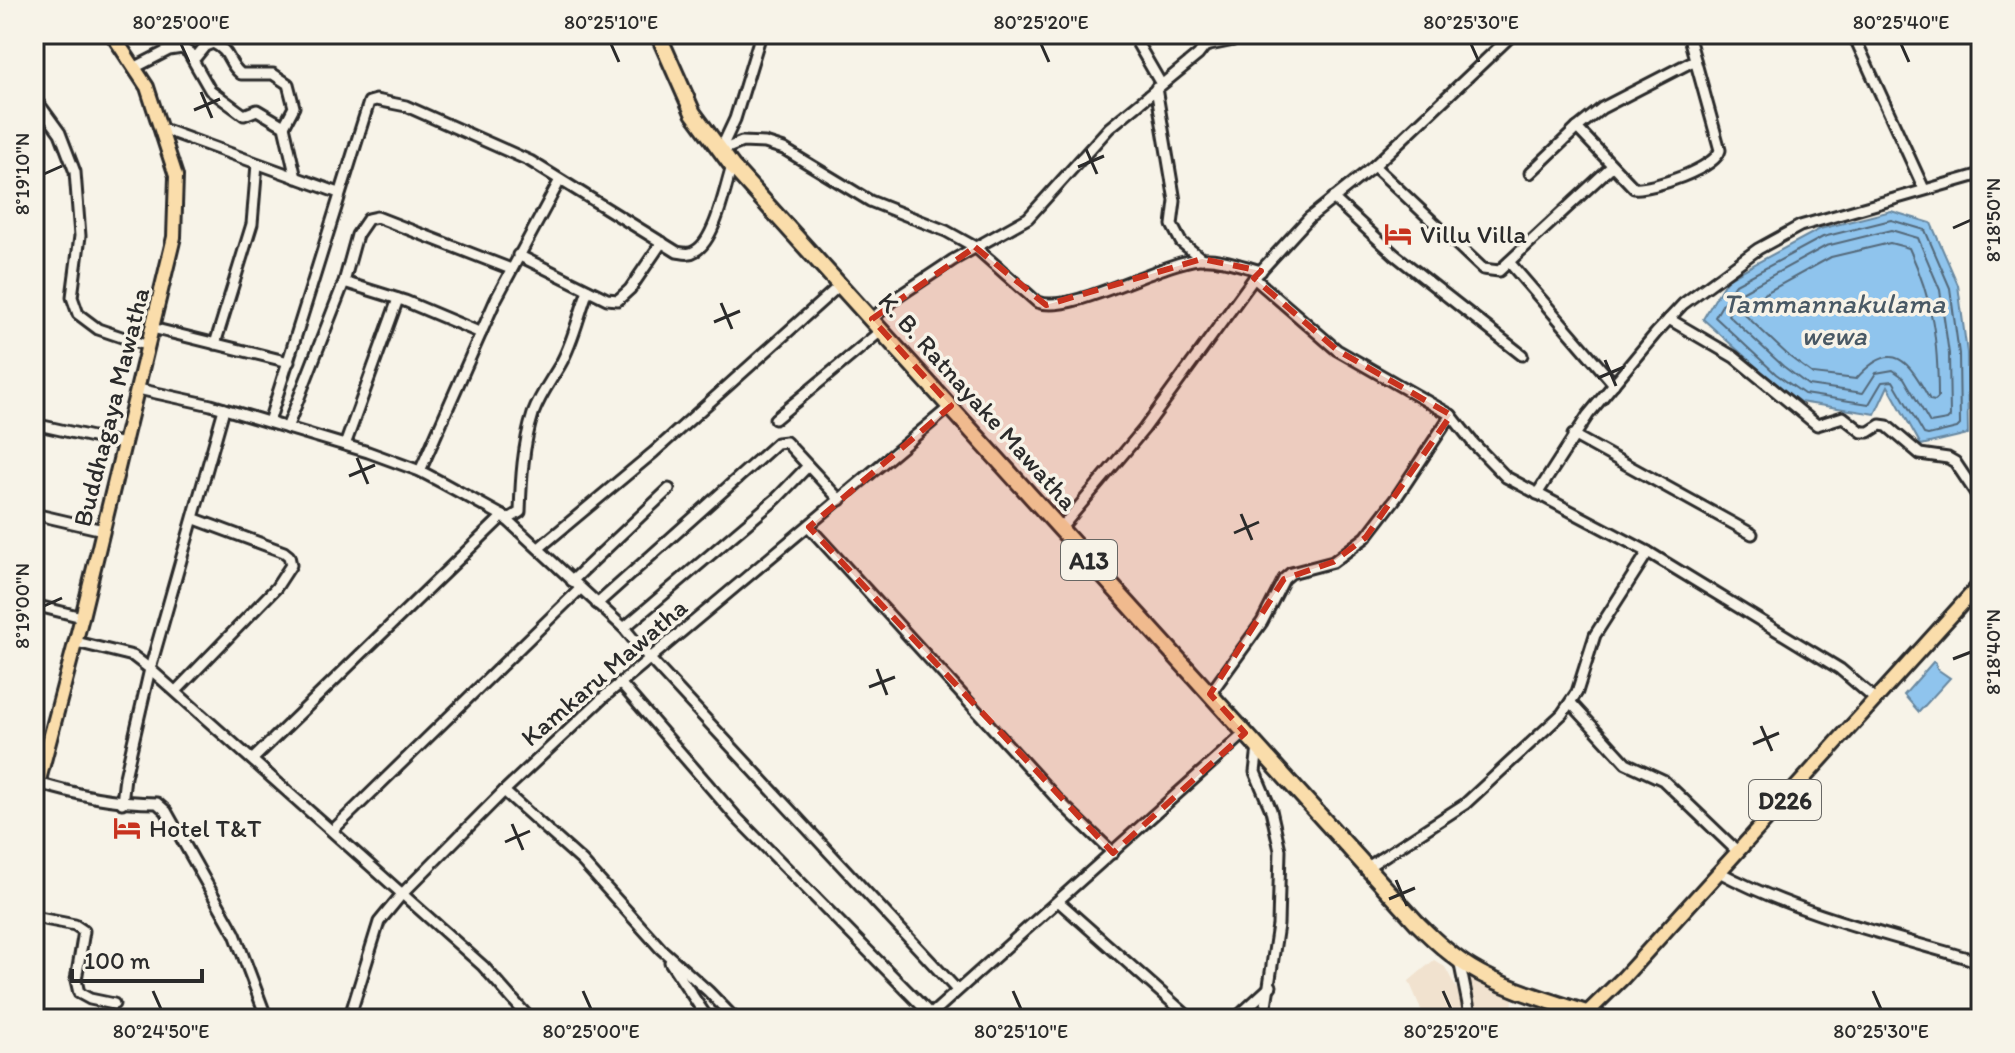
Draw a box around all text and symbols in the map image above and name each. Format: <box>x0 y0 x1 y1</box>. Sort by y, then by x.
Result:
text: 80°25'00"E <box>133 10 229 34</box>
text: 80°25'10"E <box>564 10 658 34</box>
text: 80°25'20"E <box>993 10 1089 34</box>
text: 80°25'30"E <box>1423 10 1519 34</box>
text: 80°25'40"E <box>1853 10 1949 34</box>
text: 8°19'10"N <box>10 133 34 215</box>
text: 8°18'50"N <box>1981 178 2005 262</box>
place label: Villu Villa <box>1420 218 1527 250</box>
hotel icon: Villu Villa <box>1383 219 1413 249</box>
street label: Buddhagaya Mawatha <box>66 284 156 530</box>
street label: K. B. Ratnayake Mawatha <box>872 285 1085 517</box>
water label: Tammannakulama wewa <box>1722 286 1946 352</box>
road number: A13 <box>1061 540 1117 580</box>
text: 8°19'00"N <box>10 563 34 649</box>
street label: Kamkaru Mawatha <box>514 591 694 753</box>
text: 8°18'40"N <box>1981 609 2005 695</box>
road number: D226 <box>1749 780 1821 820</box>
place label: Hotel T&T <box>149 812 262 844</box>
hotel icon: Hotel T&T <box>112 813 142 843</box>
scale bar <box>72 933 202 983</box>
text: 100 m <box>84 946 150 975</box>
text: 80°24'50"E <box>113 1019 209 1043</box>
text: 80°25'00"E <box>543 1019 639 1043</box>
text: 80°25'10"E <box>974 1019 1068 1043</box>
text: 80°25'20"E <box>1403 1019 1499 1043</box>
text: 80°25'30"E <box>1833 1019 1929 1043</box>

